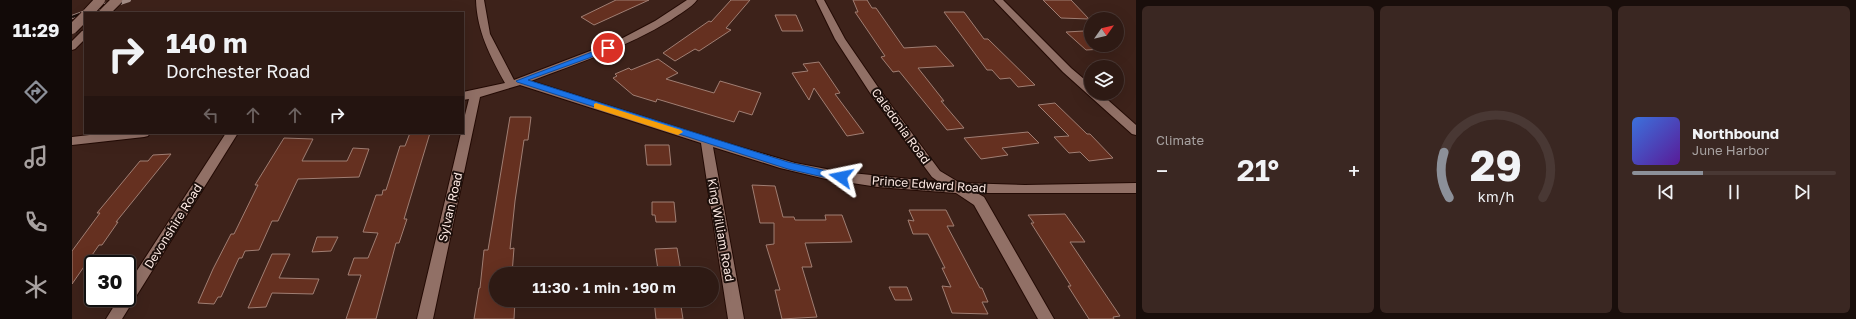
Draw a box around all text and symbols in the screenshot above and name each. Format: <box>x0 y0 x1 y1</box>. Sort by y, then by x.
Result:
north arrow <box>1084 12 1124 52</box>
map controls <box>1084 12 1124 100</box>
text: 11:29 <box>13 19 59 41</box>
text: 140 m <box>166 26 248 59</box>
icon: right <box>100 28 152 80</box>
pin <box>591 31 625 65</box>
icon: arrive <box>597 37 619 59</box>
text: Dorchester Road <box>166 60 310 82</box>
button: layers <box>1084 60 1124 100</box>
icon: directions <box>22 78 50 106</box>
street label: Caledonia Road <box>868 85 934 167</box>
icon: left <box>200 104 222 126</box>
icon: ahead <box>242 104 264 126</box>
icon: ahead <box>284 104 306 126</box>
icon: right <box>326 104 348 126</box>
text: Northbound <box>1692 124 1779 142</box>
text: Climate <box>1156 132 1204 148</box>
text: 29 <box>1470 139 1522 189</box>
text: June Harbor <box>1692 142 1769 158</box>
icon: music <box>22 143 50 171</box>
text: 21° <box>1237 152 1279 188</box>
position arrow <box>820 156 862 198</box>
text: − <box>1156 157 1168 184</box>
text: + <box>1348 157 1360 184</box>
street label: Sylvan Road <box>435 171 465 243</box>
street label: Prince Edward Road <box>871 173 987 195</box>
street label: King William Road <box>705 177 737 283</box>
street label: Devonshire Road <box>141 181 205 271</box>
icon: previous <box>1655 181 1677 203</box>
icon: pause <box>1723 181 1745 203</box>
icon: next <box>1791 181 1813 203</box>
text: km/h <box>1478 187 1514 204</box>
icon: phone <box>22 208 50 236</box>
speed limit sign: 30 <box>84 255 136 307</box>
icon: climate <box>22 273 50 301</box>
text: 11:30 · 1 min · 190 m <box>532 278 676 296</box>

